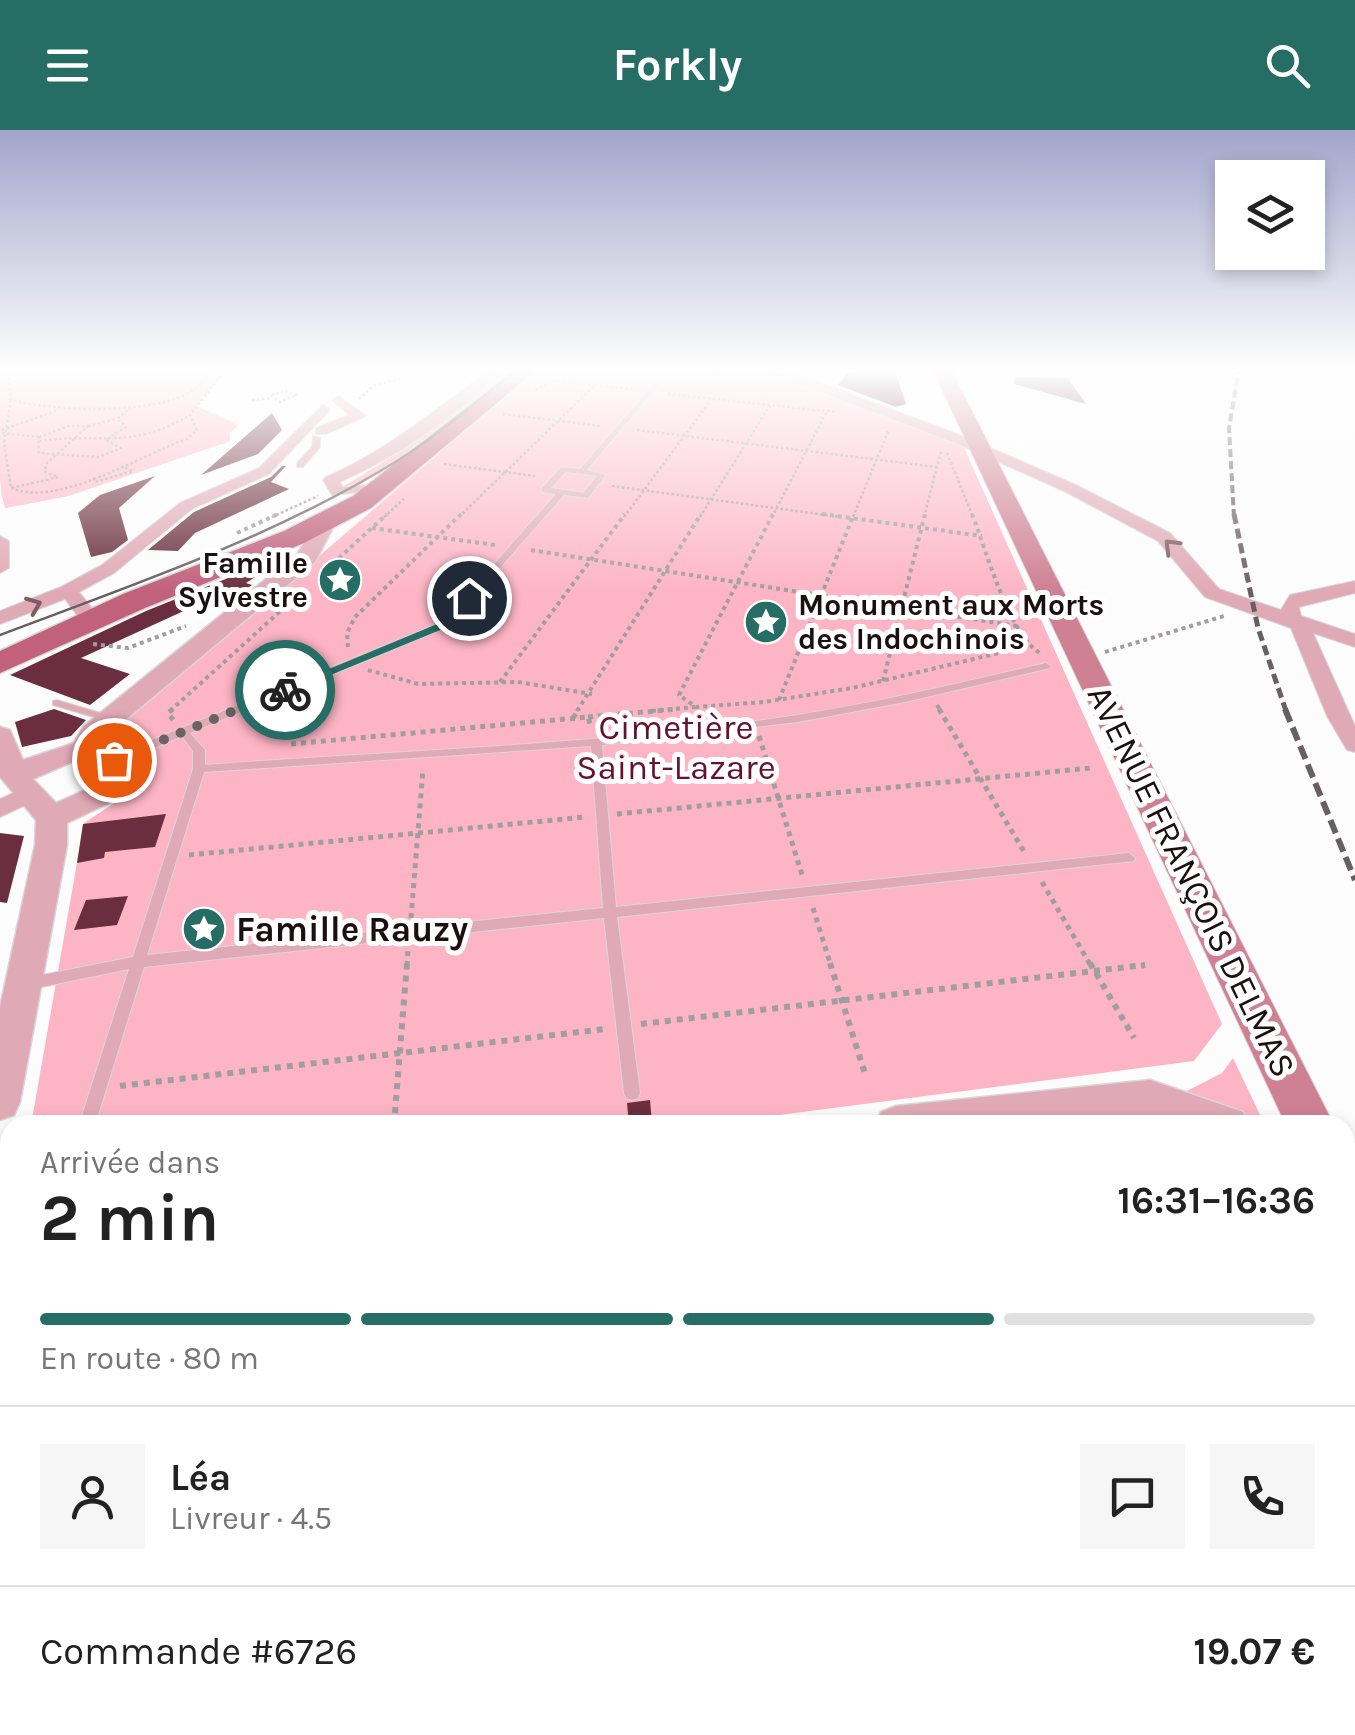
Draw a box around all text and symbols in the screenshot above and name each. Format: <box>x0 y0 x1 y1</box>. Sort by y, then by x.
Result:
icon: menu <box>40 38 95 93</box>
icon: search <box>1260 38 1315 93</box>
text: Forkly <box>613 39 742 91</box>
map controls <box>1215 160 1325 270</box>
button: layers <box>1215 160 1325 270</box>
one-way arrow <box>1165 540 1183 558</box>
place label: Famille Sylvestre <box>178 545 308 615</box>
pin <box>427 556 512 641</box>
place icon: Famille Sylvestre <box>317 557 363 603</box>
icon: home <box>442 571 497 626</box>
place label: Monument aux Morts des Indochinois <box>798 587 1104 657</box>
one-way arrow <box>24 596 42 616</box>
place icon: Monument aux Morts des Indochinois <box>743 599 789 645</box>
courier <box>235 640 335 740</box>
icon: bike <box>258 663 313 718</box>
street label: AVENUE FRANÇOIS DELMAS <box>1079 679 1304 1084</box>
park label: Cimetière Saint-Lazare <box>576 707 776 788</box>
pin <box>72 718 157 803</box>
icon: bag <box>87 733 142 788</box>
place icon: Famille Rauzy <box>181 906 227 952</box>
place label: Famille Rauzy <box>236 909 468 951</box>
text: Arrivée dans <box>40 1144 220 1181</box>
text: 16:31–16:36 <box>1117 1178 1315 1223</box>
text: 2 min <box>40 1180 219 1256</box>
text: En route · 80 m <box>40 1340 259 1377</box>
button: person <box>40 1444 145 1549</box>
button: chat <box>1080 1444 1185 1549</box>
button: phone <box>1210 1444 1315 1549</box>
text: Léa <box>170 1455 231 1500</box>
text: Livreur · 4.5 <box>170 1500 332 1537</box>
text: Commande #6726 <box>40 1629 357 1674</box>
text: 19.07 € <box>1193 1629 1315 1674</box>

